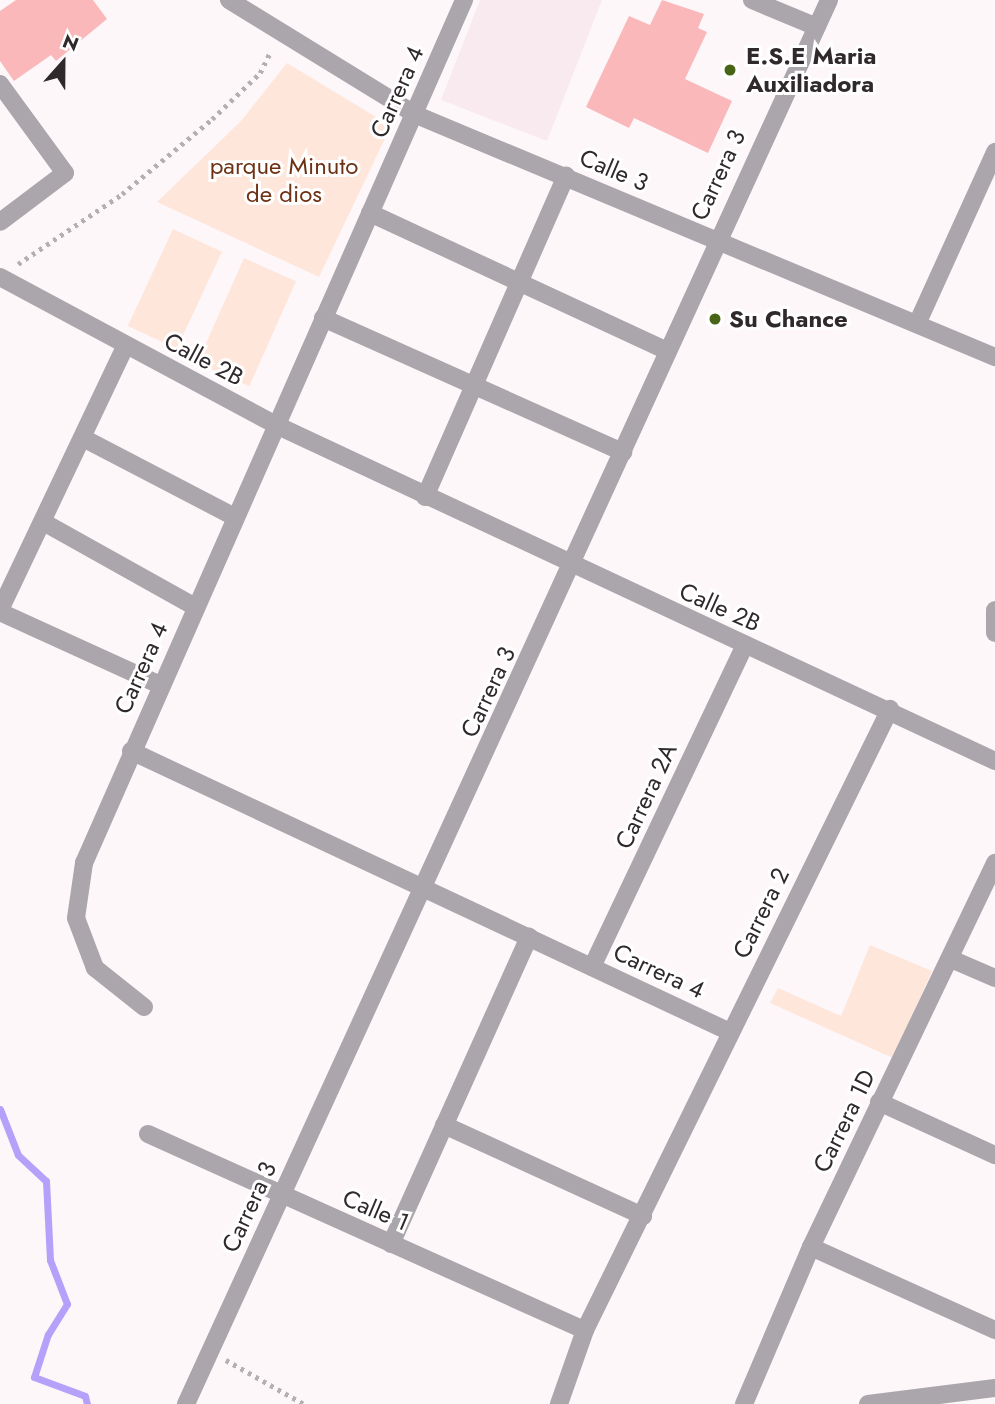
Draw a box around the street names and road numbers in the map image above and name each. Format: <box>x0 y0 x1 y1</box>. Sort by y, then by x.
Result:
street label: Carrera 4 <box>364 42 430 142</box>
street label: Carrera 3 <box>685 125 751 225</box>
street label: Calle 3 <box>575 143 653 197</box>
street label: Calle 2B <box>159 326 249 392</box>
street label: Calle 2B <box>675 576 765 638</box>
street label: Carrera 4 <box>108 618 174 718</box>
street label: Carrera 3 <box>455 642 521 742</box>
street label: Carrera 2A <box>609 739 683 853</box>
street label: Carrera 2 <box>727 863 795 963</box>
street label: Carrera 4 <box>609 937 709 1005</box>
street label: Carrera 1D <box>807 1065 881 1177</box>
street label: Carrera 3 <box>216 1157 282 1257</box>
street label: Calle 1 <box>338 1183 414 1237</box>

